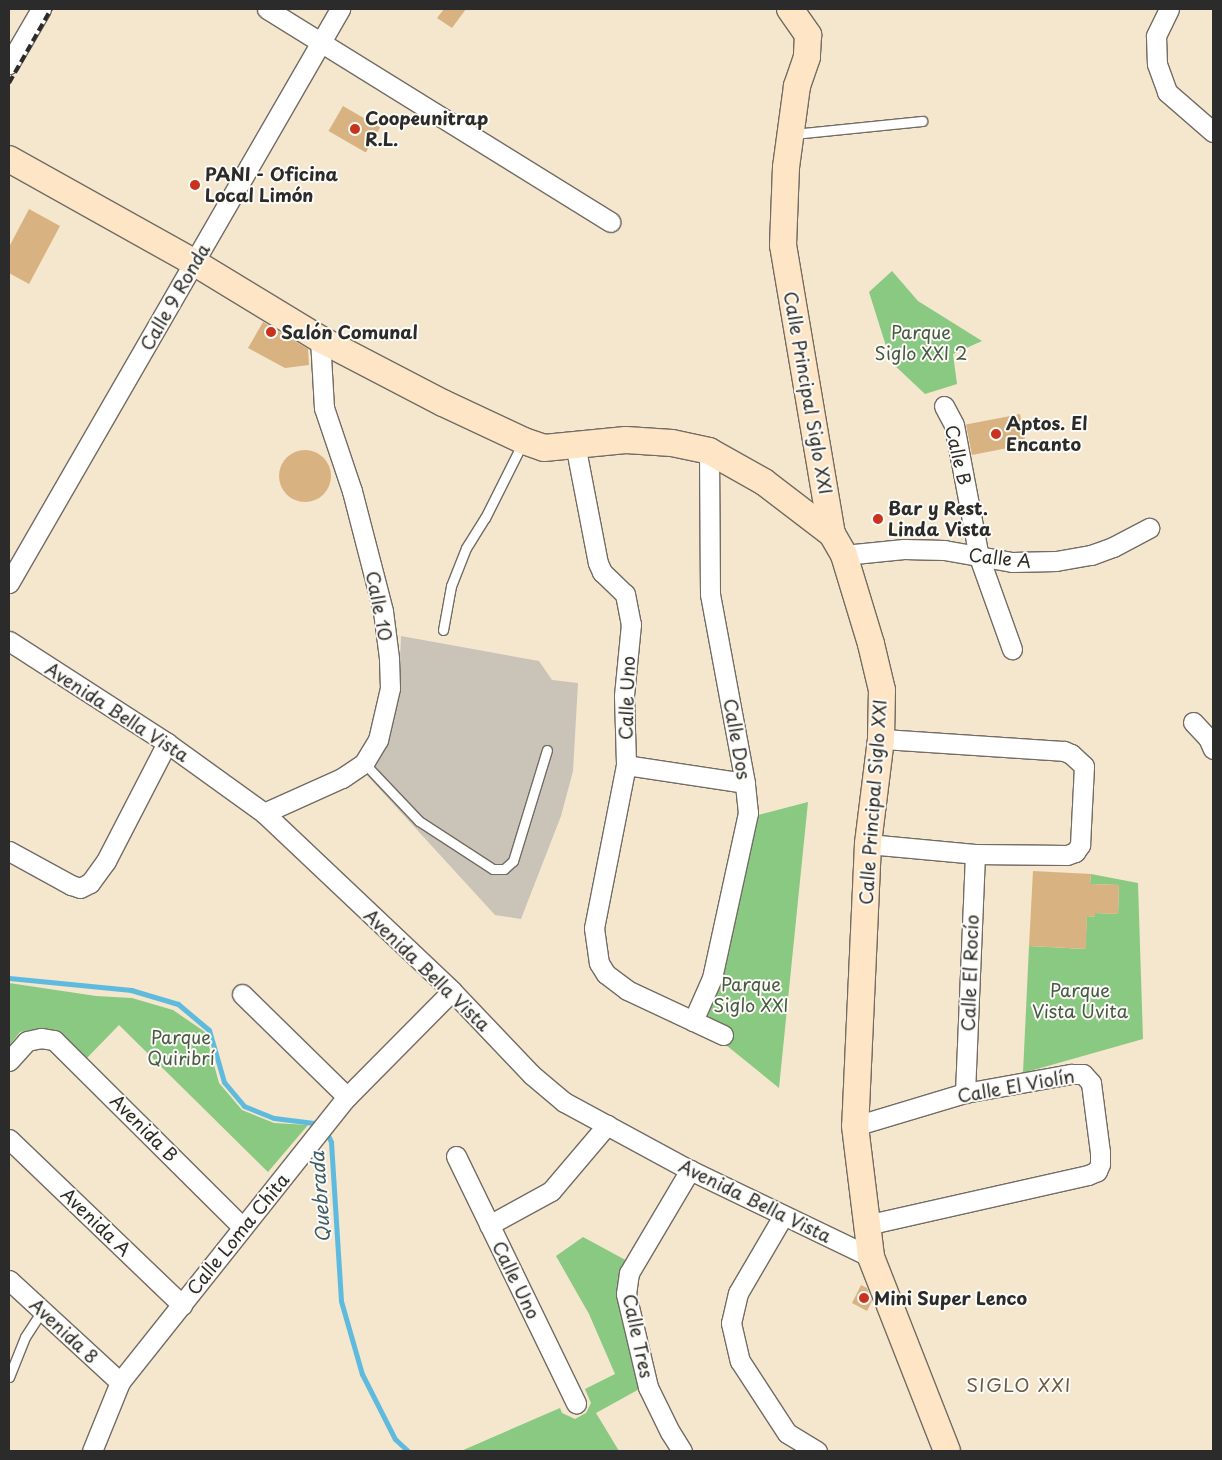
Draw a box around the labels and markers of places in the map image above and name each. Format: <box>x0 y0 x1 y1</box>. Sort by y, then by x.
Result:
place label: Coopeunitrap R.L. <box>365 108 488 150</box>
marker: Coopeunitrap R.L. <box>349 123 361 135</box>
place label: PANI - Oficina Local Limón <box>205 164 338 206</box>
marker: PANI - Oficina Local Limón <box>189 179 201 191</box>
place label: Salón Comunal <box>281 321 419 343</box>
marker: Salón Comunal <box>265 326 277 338</box>
place label: Aptos. El Encanto <box>1006 413 1087 456</box>
marker: Aptos. El Encanto <box>990 428 1002 440</box>
place label: Bar y Rest. Linda Vista <box>888 498 990 540</box>
marker: Bar y Rest. Linda Vista <box>872 513 884 525</box>
place label: Mini Super Lenco <box>874 1287 1028 1309</box>
marker: Mini Super Lenco <box>858 1292 870 1304</box>

